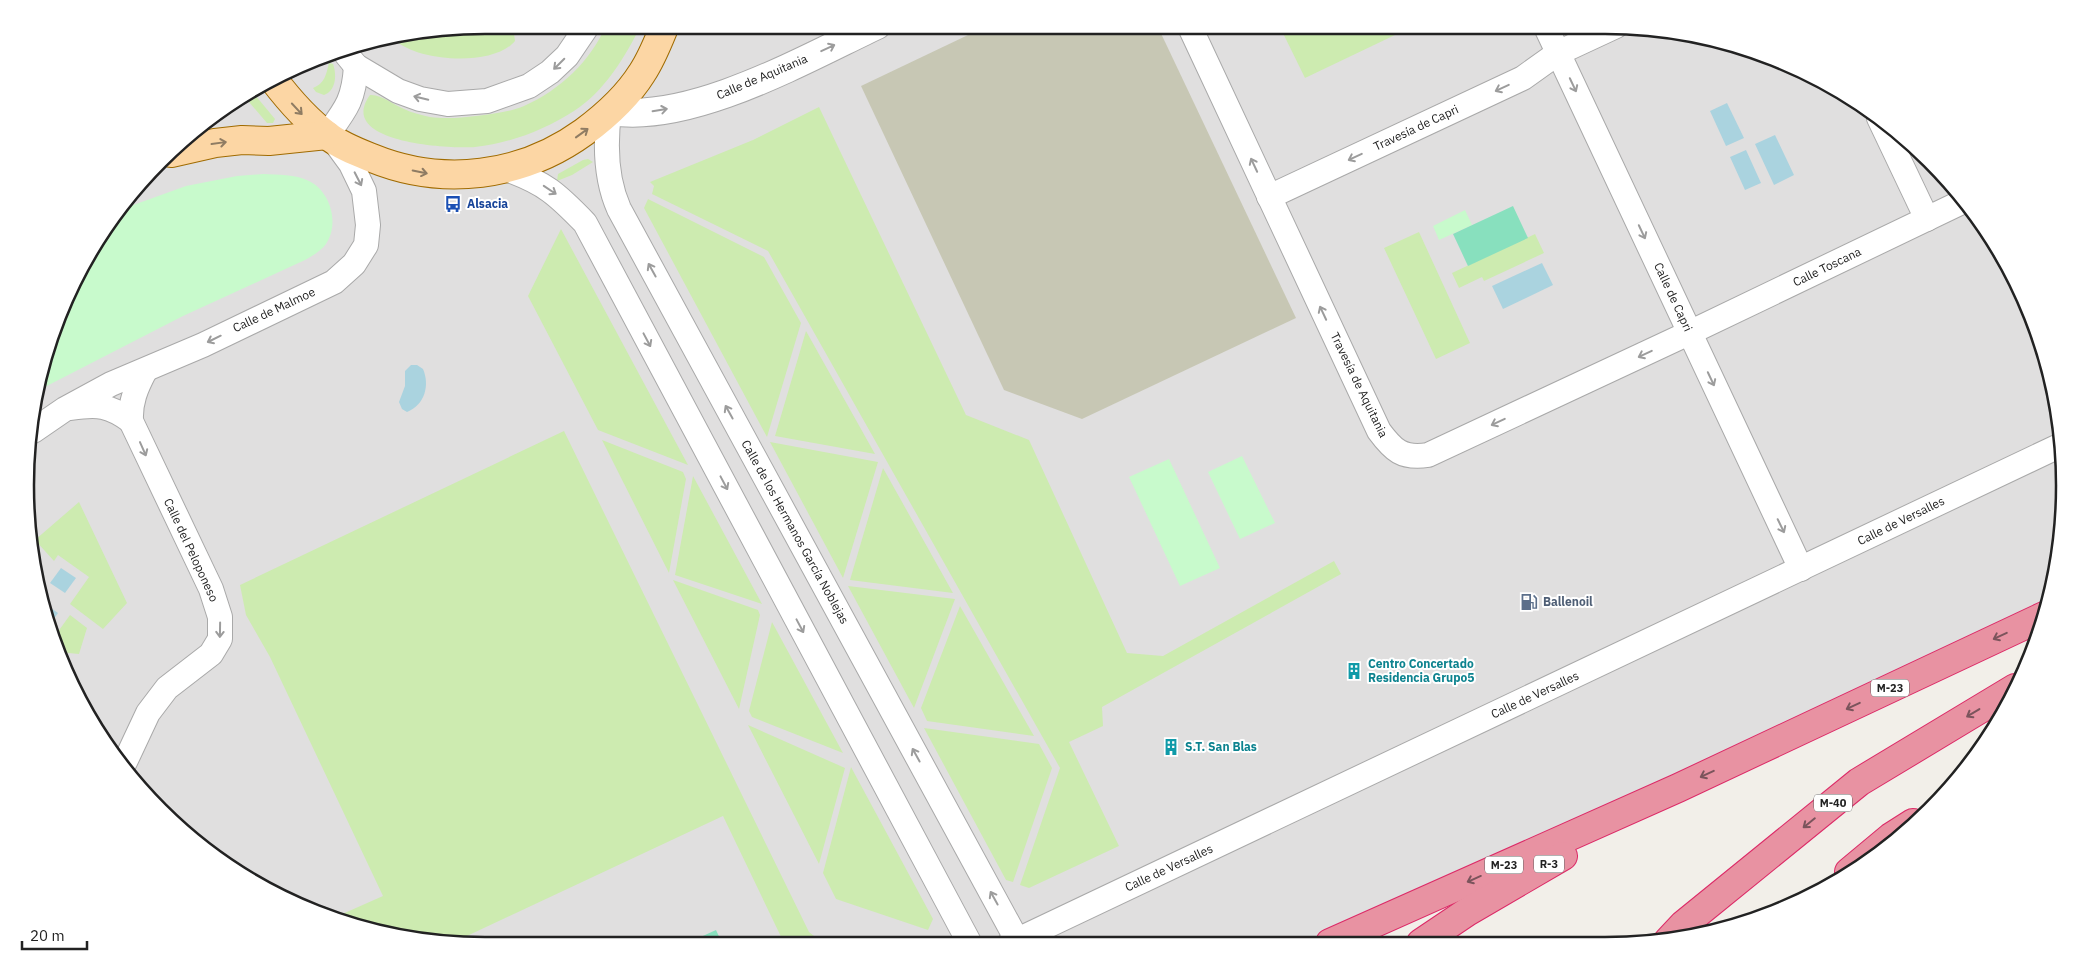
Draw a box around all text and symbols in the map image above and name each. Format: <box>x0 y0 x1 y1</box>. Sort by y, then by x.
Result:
one-way arrow <box>820 43 835 53</box>
street label: Calle de Aquitania <box>714 50 810 102</box>
one-way arrow <box>553 58 565 70</box>
one-way arrow <box>1569 77 1579 92</box>
one-way arrow <box>1495 84 1510 93</box>
one-way arrow <box>413 93 429 102</box>
street label: Travesía de Capri <box>1371 101 1461 154</box>
one-way arrow <box>292 103 303 116</box>
one-way arrow <box>651 104 667 114</box>
one-way arrow <box>574 128 588 139</box>
one-way arrow <box>210 138 226 148</box>
one-way arrow <box>1348 153 1363 162</box>
one-way arrow <box>1249 158 1259 173</box>
one-way arrow <box>412 167 428 177</box>
one-way arrow <box>354 171 363 186</box>
one-way arrow <box>543 185 557 195</box>
bus stop icon: Alsacia <box>443 194 463 214</box>
place label: Alsacia <box>467 196 508 211</box>
one-way arrow <box>1638 224 1647 239</box>
street label: Calle Toscana <box>1790 243 1864 290</box>
street label: Calle de Capri <box>1651 260 1696 334</box>
one-way arrow <box>647 262 657 277</box>
street label: Calle de Malmoe <box>230 284 318 335</box>
one-way arrow <box>1318 306 1328 321</box>
street label: Travesía de Aquitania <box>1327 330 1392 440</box>
one-way arrow <box>642 332 652 347</box>
one-way arrow <box>207 335 222 344</box>
one-way arrow <box>1638 349 1653 359</box>
one-way arrow <box>1706 371 1716 386</box>
one-way arrow <box>724 406 734 420</box>
one-way arrow <box>1491 418 1506 428</box>
street label: Calle de los Hermanos García Noblejas <box>738 437 852 626</box>
one-way arrow <box>139 441 149 456</box>
one-way arrow <box>719 475 729 490</box>
street label: Calle de Versalles <box>1855 493 1947 548</box>
street label: Calle del Peloponeso <box>161 496 222 604</box>
one-way arrow <box>1776 518 1786 533</box>
fuel station icon: Ballenoil <box>1519 592 1539 612</box>
place label: Ballenoil <box>1543 594 1593 609</box>
one-way arrow <box>796 618 805 633</box>
one-way arrow <box>215 622 225 638</box>
one-way arrow <box>1993 632 2008 642</box>
place label: Centro Concertado Residencia Grupo5 <box>1368 656 1475 685</box>
building icon: Centro Concertado Residencia Grupo5 <box>1344 661 1364 681</box>
street label: Calle de Versalles <box>1488 668 1581 721</box>
road number: M-23 <box>1871 680 1909 696</box>
one-way arrow <box>1846 701 1861 711</box>
one-way arrow <box>1966 709 1980 719</box>
building icon: S.T. San Blas <box>1161 737 1181 757</box>
place label: S.T. San Blas <box>1185 739 1257 754</box>
one-way arrow <box>911 748 920 763</box>
one-way arrow <box>1700 770 1715 779</box>
road number: M-40 <box>1814 794 1852 811</box>
one-way arrow <box>1803 817 1816 828</box>
street label: Calle de Versalles <box>1122 841 1215 894</box>
road number: M-23 <box>1485 856 1523 874</box>
road number: R-3 <box>1534 856 1564 872</box>
one-way arrow <box>1467 875 1482 884</box>
one-way arrow <box>989 890 999 905</box>
scale bar <box>22 918 88 950</box>
text: 20 m <box>30 926 65 945</box>

